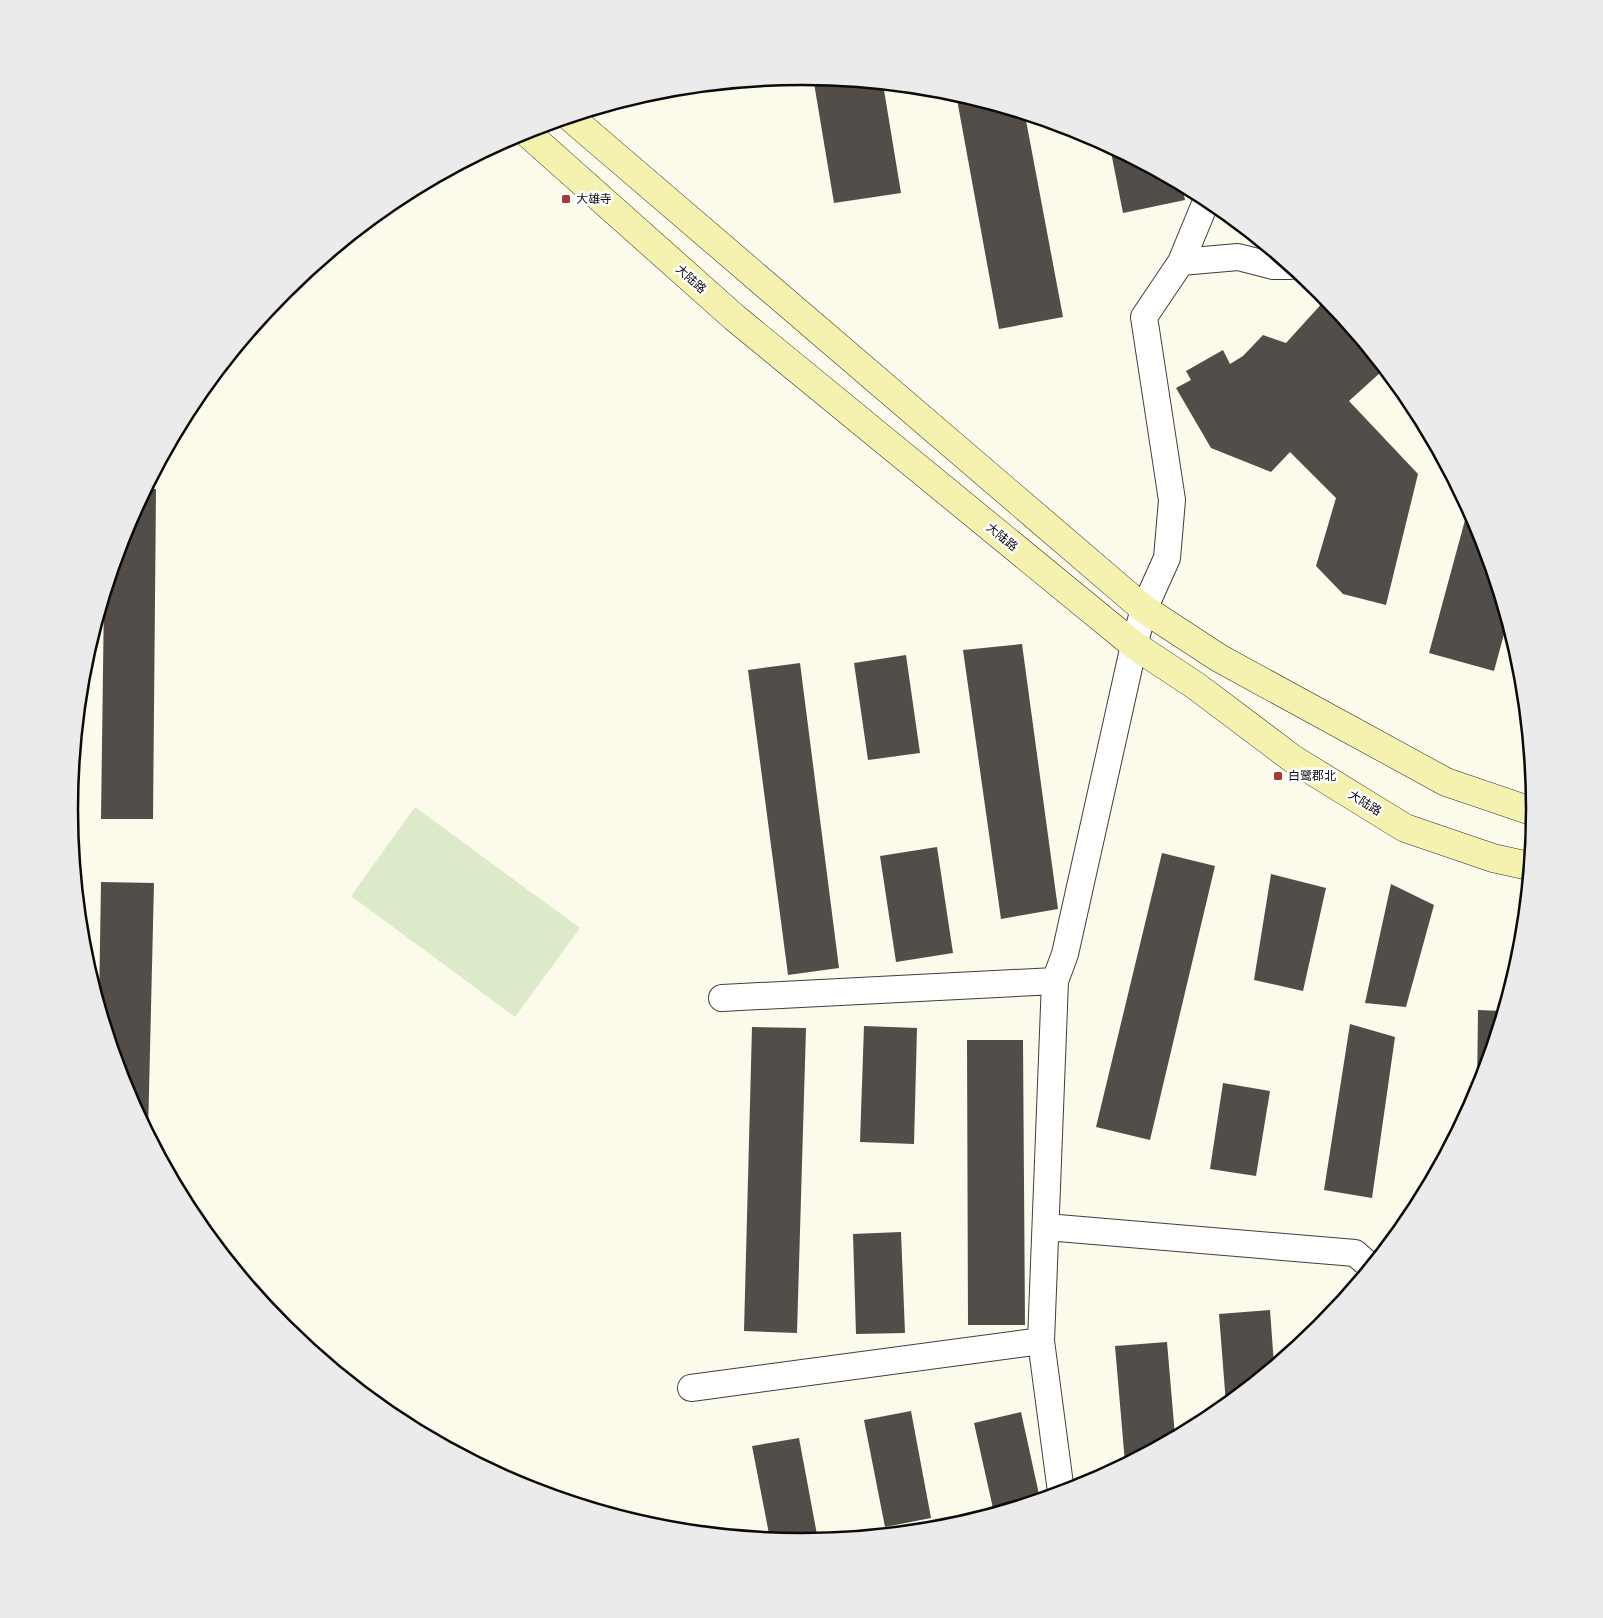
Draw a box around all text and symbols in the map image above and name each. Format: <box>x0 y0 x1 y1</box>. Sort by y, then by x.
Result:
place label: 大雄寺 <box>576 192 612 206</box>
marker: 大雄寺 <box>560 193 572 205</box>
street label: 大陆路 <box>673 262 709 296</box>
street label: 大陆路 <box>984 520 1020 554</box>
place label: 白鹭郡北 <box>1288 769 1336 783</box>
marker: 白鹭郡北 <box>1272 770 1284 782</box>
street label: 大陆路 <box>1346 788 1384 818</box>

